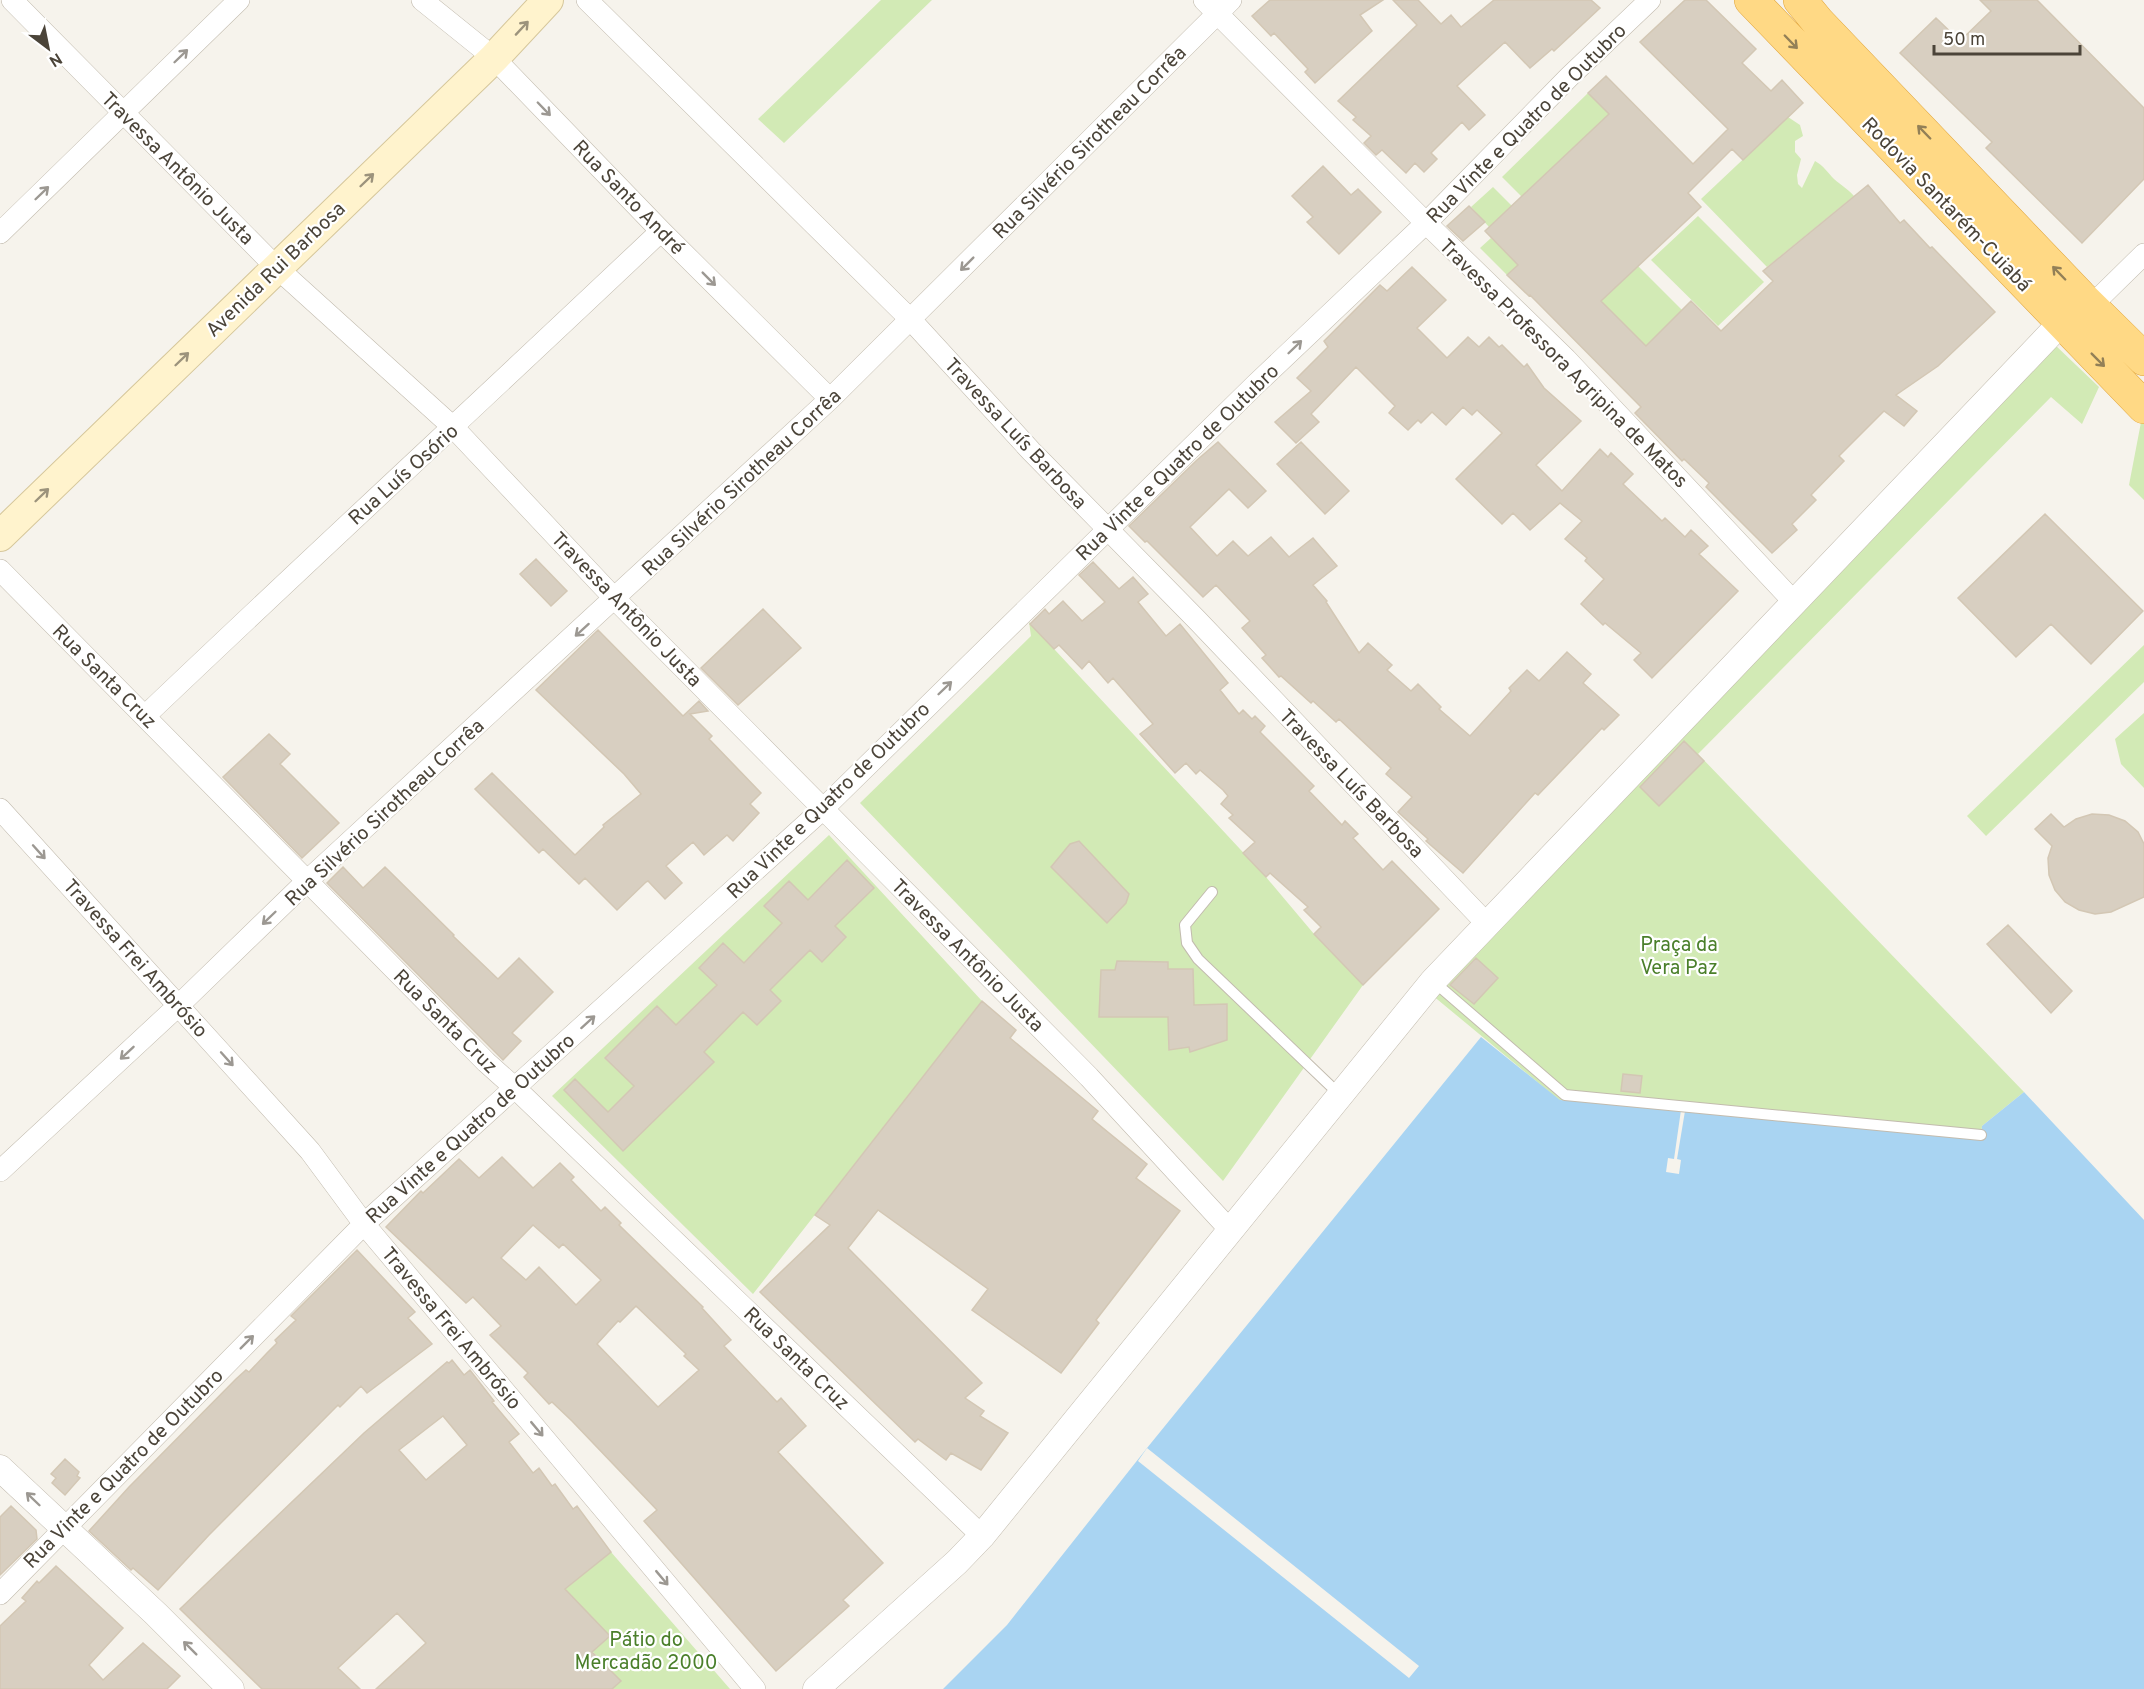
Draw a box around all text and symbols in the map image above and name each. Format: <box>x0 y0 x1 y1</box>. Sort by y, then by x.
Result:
north arrow <box>18 18 78 78</box>
scale bar <box>1934 18 2080 56</box>
street label: Rua Vinte e Quatro de Outubro <box>1422 19 1633 230</box>
one-way arrow <box>514 21 529 36</box>
text: 50 m <box>1943 29 1985 52</box>
one-way arrow <box>1784 35 1798 50</box>
street label: Rua Silvério Sirotheau Corrêa <box>988 41 1193 246</box>
text: N <box>45 47 65 71</box>
one-way arrow <box>174 49 189 64</box>
street label: Travessa Antônio Justa <box>95 87 259 251</box>
one-way arrow <box>536 101 551 116</box>
street label: Rodovia Santarém-Cuiabá <box>1855 112 2036 298</box>
one-way arrow <box>1917 125 1931 140</box>
street label: Rua Santo André <box>566 135 689 261</box>
one-way arrow <box>360 172 375 187</box>
one-way arrow <box>34 185 49 200</box>
street label: Avenida Rui Barbosa <box>201 197 352 344</box>
street label: Travessa Professora Agripina de Matos <box>1433 234 1693 494</box>
one-way arrow <box>960 257 974 272</box>
one-way arrow <box>2051 265 2066 280</box>
one-way arrow <box>701 271 716 286</box>
one-way arrow <box>1288 340 1303 354</box>
one-way arrow <box>174 352 189 366</box>
one-way arrow <box>2090 352 2105 367</box>
street label: Travessa Luís Barbosa <box>938 353 1092 516</box>
street label: Rua Vinte e Quatro de Outubro <box>1071 359 1286 568</box>
street label: Rua Silvério Sirotheau Corrêa <box>637 384 848 583</box>
street label: Rua Luís Osório <box>344 419 465 532</box>
one-way arrow <box>34 487 49 502</box>
street label: Travessa Antônio Justa <box>545 527 707 694</box>
street label: Rua Santa Cruz <box>46 619 162 735</box>
one-way arrow <box>575 622 590 636</box>
one-way arrow <box>938 681 953 695</box>
street label: Rua Vinte e Quatro de Outubro <box>722 697 937 906</box>
street label: Travessa Luís Barbosa <box>1272 704 1429 865</box>
street label: Rua Silvério Sirotheau Corrêa <box>280 714 491 913</box>
one-way arrow <box>32 844 46 859</box>
street label: Travessa Antônio Justa <box>885 874 1049 1038</box>
street label: Travessa Frei Ambrósio <box>56 875 213 1044</box>
one-way arrow <box>261 911 276 926</box>
park label: Praça da Vera Paz <box>1640 933 1718 982</box>
street label: Rua Santa Cruz <box>387 964 503 1080</box>
one-way arrow <box>580 1015 595 1029</box>
street label: Rua Vinte e Quatro de Outubro <box>361 1029 581 1230</box>
one-way arrow <box>120 1046 135 1060</box>
one-way arrow <box>220 1051 234 1066</box>
street label: Travessa Frei Ambrósio <box>375 1243 526 1416</box>
street label: Rua Santa Cruz <box>737 1302 854 1417</box>
one-way arrow <box>240 1335 254 1350</box>
street label: Rua Vinte e Quatro de Outubro <box>19 1364 230 1575</box>
one-way arrow <box>530 1421 544 1436</box>
one-way arrow <box>26 1493 41 1507</box>
one-way arrow <box>656 1570 669 1586</box>
park label: Pátio do Mercadão 2000 <box>574 1628 718 1677</box>
one-way arrow <box>182 1641 197 1655</box>

